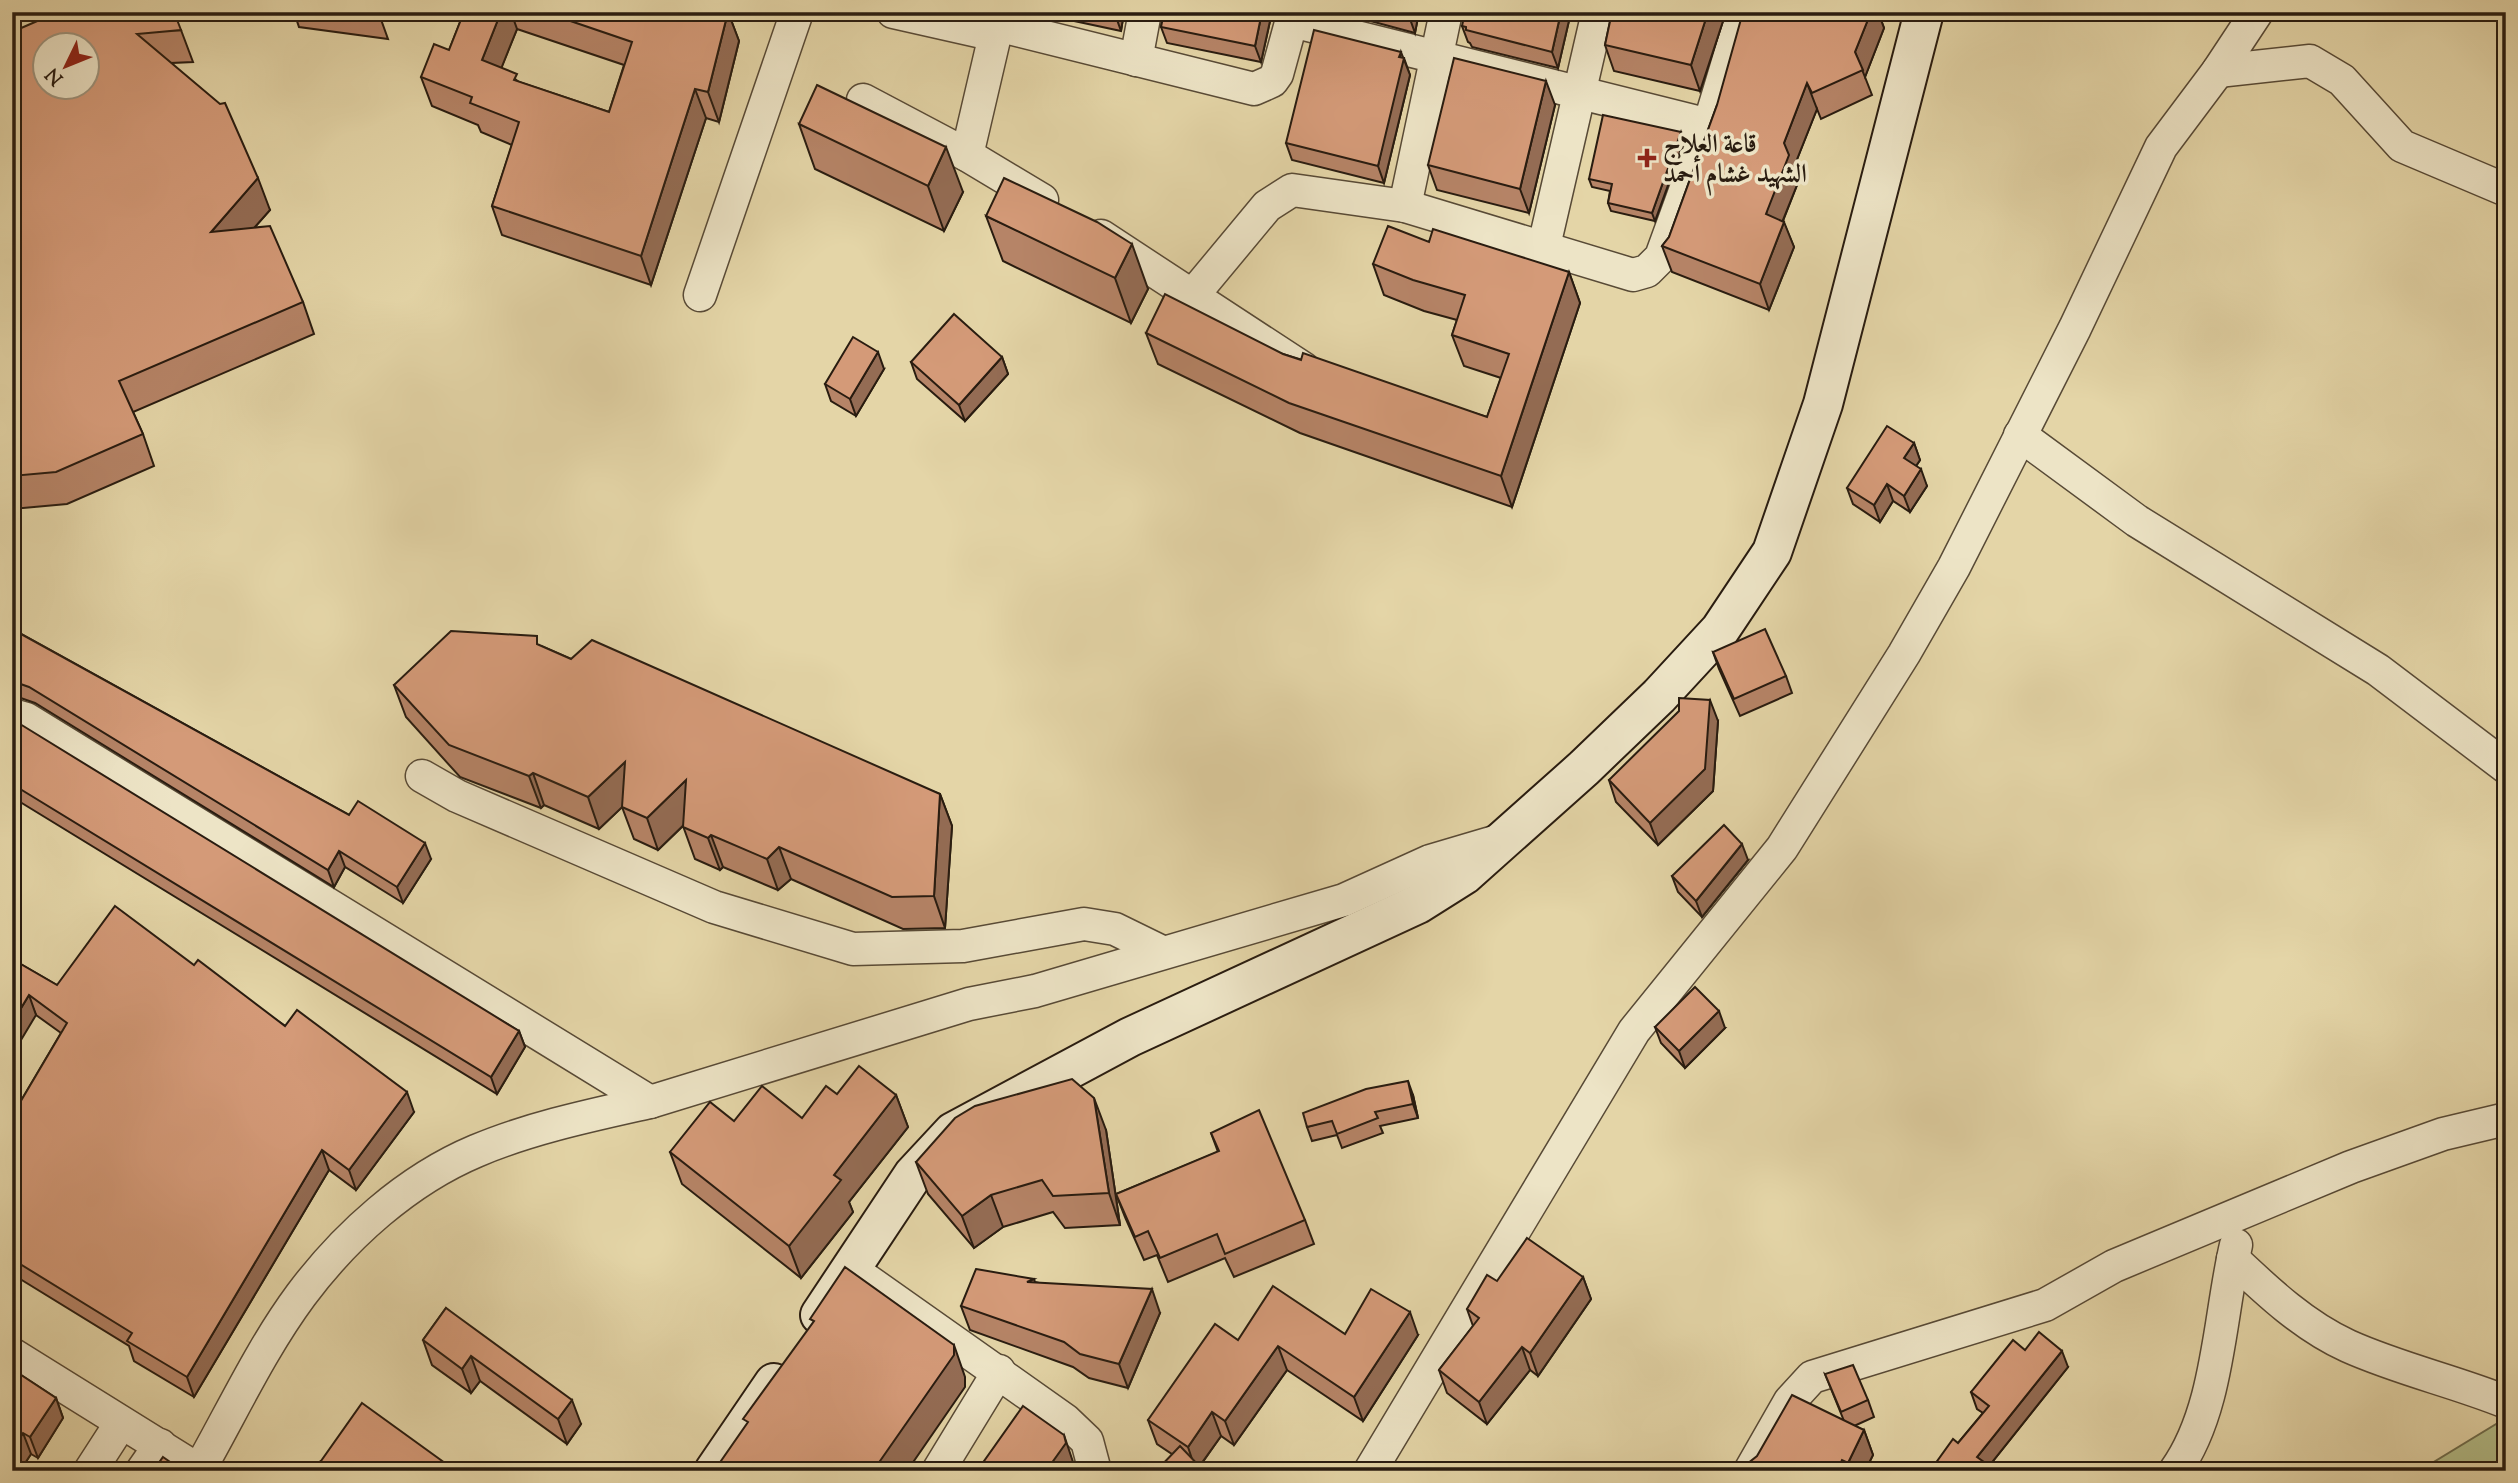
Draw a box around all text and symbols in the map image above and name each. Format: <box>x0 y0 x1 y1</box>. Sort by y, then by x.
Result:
north arrow <box>32 32 102 102</box>
text: N <box>40 61 70 91</box>
place label: قاعة العلاج الشهيد غشام أحمد <box>1663 127 1807 196</box>
marker: قاعة العلاج الشهيد غشام أحمد <box>1637 148 1657 168</box>

